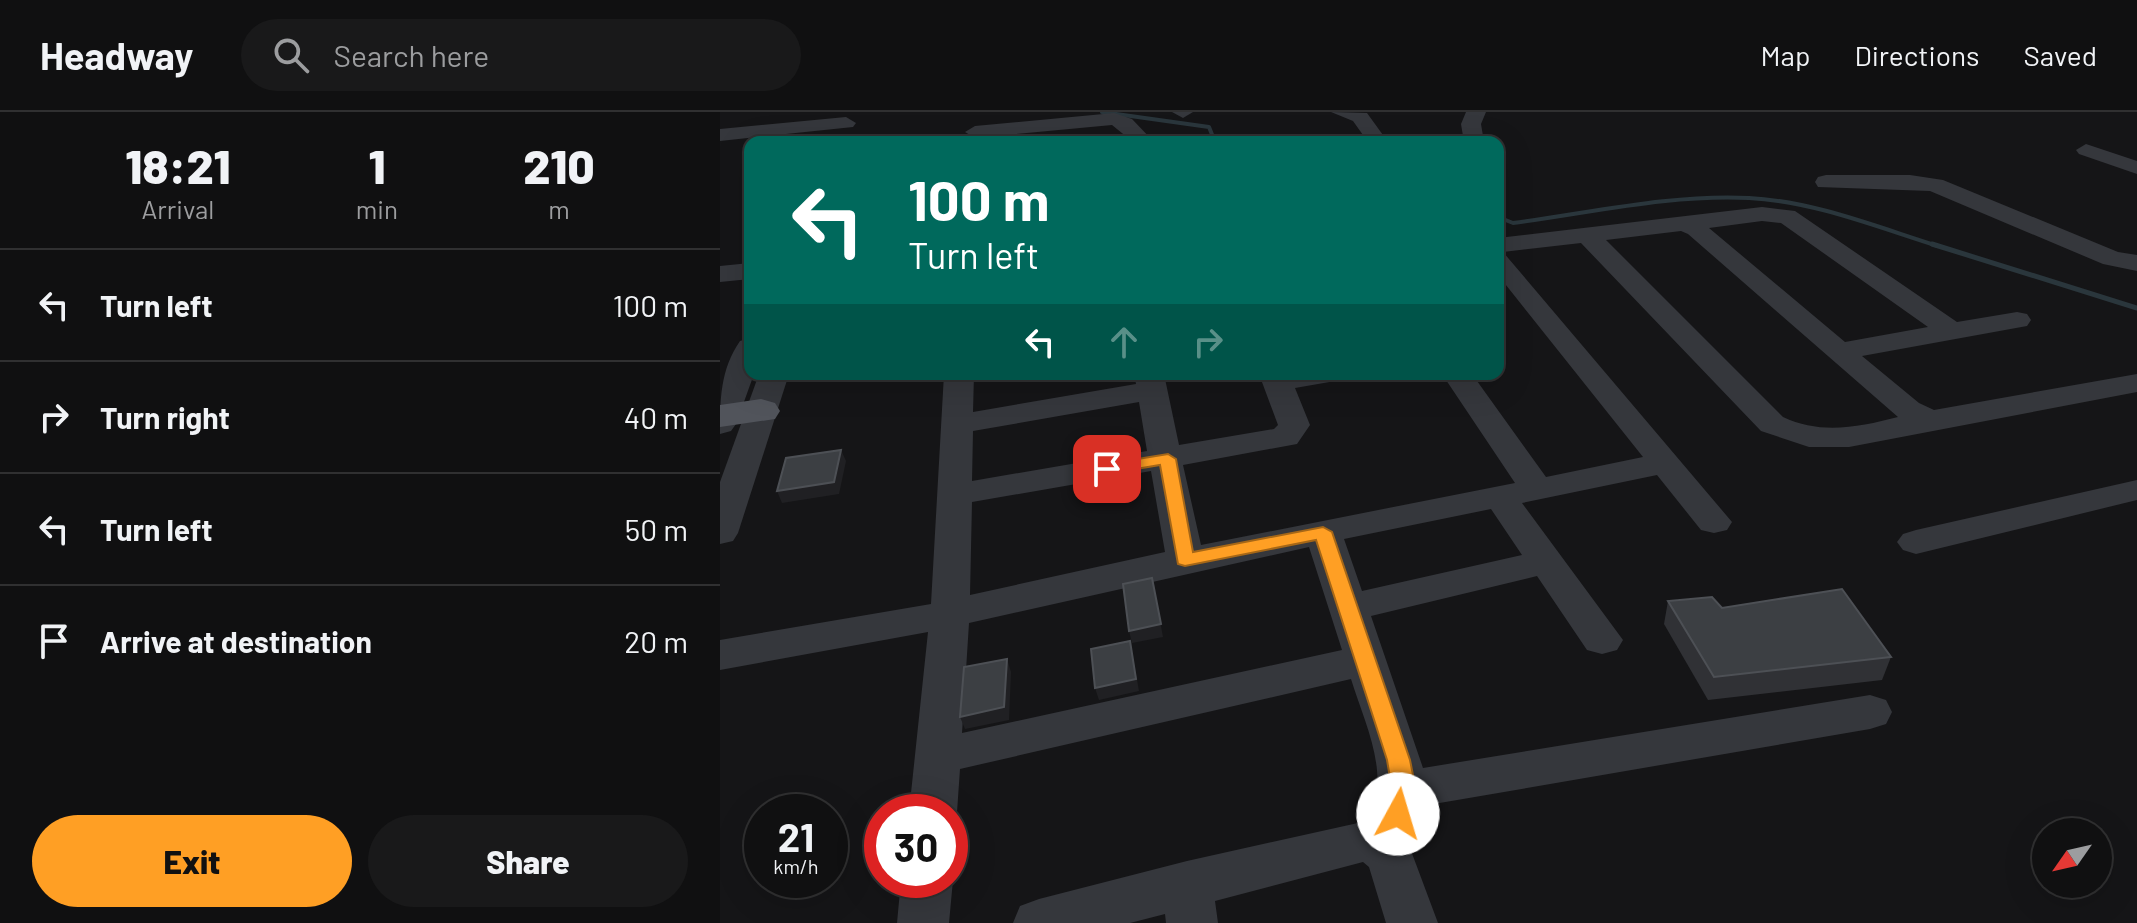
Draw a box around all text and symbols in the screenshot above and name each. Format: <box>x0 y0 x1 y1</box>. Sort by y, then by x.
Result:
search box <box>241 19 801 91</box>
text: Headway <box>40 32 193 78</box>
icon: search <box>269 33 313 77</box>
text: Search here <box>333 37 489 73</box>
text: Map <box>1761 38 1810 72</box>
text: Directions <box>1854 38 1980 72</box>
text: Saved <box>2024 38 2097 72</box>
text: 18:21 <box>125 136 231 194</box>
text: 1 <box>368 136 385 194</box>
text: 210 <box>523 136 595 194</box>
text: 100 m <box>908 165 1050 232</box>
icon: left <box>776 168 880 272</box>
text: Arrival <box>142 193 214 224</box>
text: min <box>356 193 398 224</box>
text: m <box>548 193 570 224</box>
text: Turn left <box>908 233 1039 276</box>
icon: left <box>32 283 76 327</box>
text: Turn left <box>100 287 213 323</box>
text: 100 m <box>613 287 688 323</box>
icon: left <box>1018 320 1062 364</box>
icon: ahead <box>1102 320 1146 364</box>
icon: right <box>1186 320 1230 364</box>
icon: right <box>32 395 76 439</box>
text: Turn right <box>100 399 230 435</box>
text: 40 m <box>624 399 688 435</box>
pin <box>1073 435 1141 503</box>
icon: arrive <box>1085 447 1129 491</box>
icon: left <box>32 507 76 551</box>
text: Turn left <box>100 511 213 547</box>
text: 50 m <box>625 511 688 547</box>
icon: arrive <box>32 619 76 663</box>
text: Arrive at destination <box>100 623 372 659</box>
text: 20 m <box>624 623 688 659</box>
position arrow <box>1356 772 1440 856</box>
speed limit sign: 30 <box>864 794 968 898</box>
text: 21 <box>778 812 814 860</box>
button: Exit <box>32 815 352 907</box>
button: Share <box>368 815 688 907</box>
north arrow <box>2032 818 2112 898</box>
map controls <box>2032 818 2112 898</box>
text: km/h <box>773 854 819 878</box>

